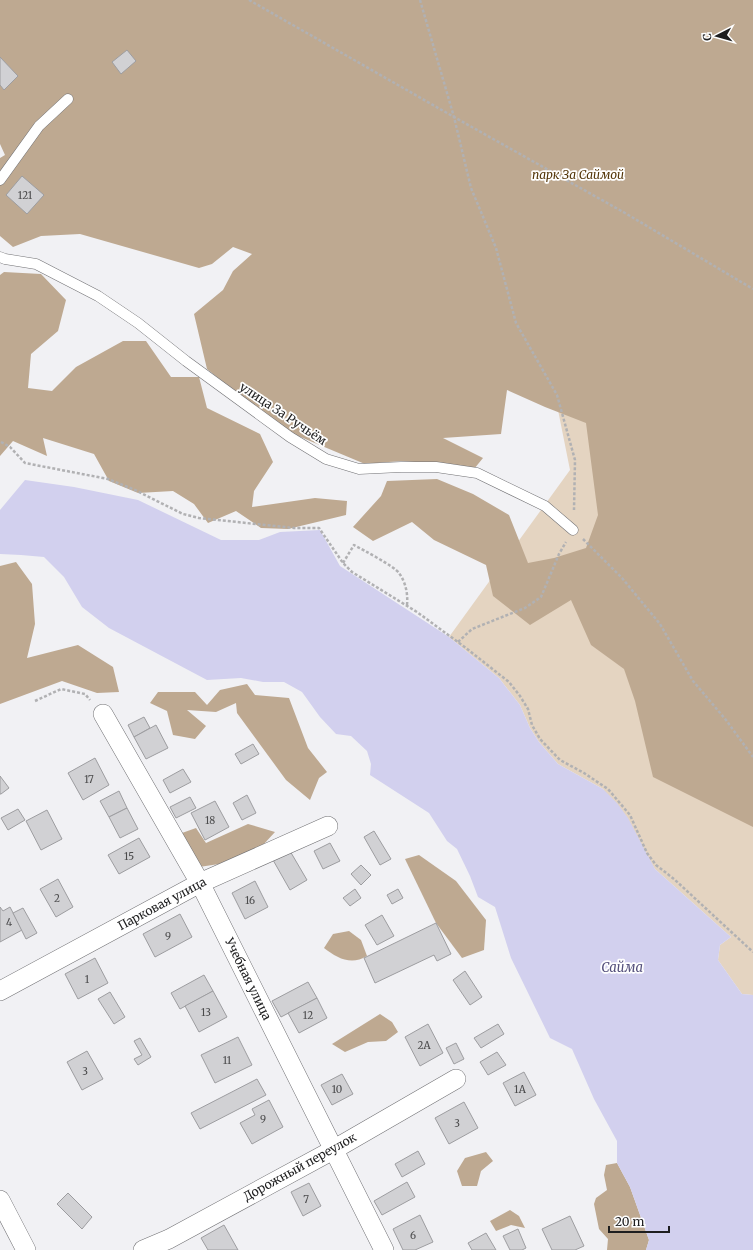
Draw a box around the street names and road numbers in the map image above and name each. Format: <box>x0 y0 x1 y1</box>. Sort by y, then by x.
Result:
street label: улица За Ручьём <box>237 379 330 448</box>
street label: Парковая улица <box>115 874 209 933</box>
street label: Учебная улица <box>222 934 275 1023</box>
street label: Дорожный переулок <box>241 1129 359 1204</box>

